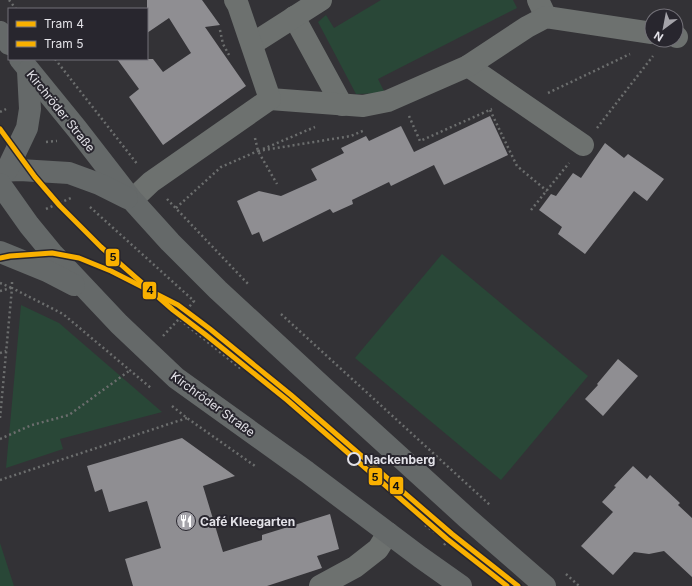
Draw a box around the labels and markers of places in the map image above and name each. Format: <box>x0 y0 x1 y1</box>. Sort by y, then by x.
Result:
marker: Nackenberg <box>347 452 361 466</box>
place label: Nackenberg <box>364 452 435 467</box>
restaurant icon: Café Kleegarten <box>175 510 197 532</box>
place label: Café Kleegarten <box>200 514 295 529</box>

